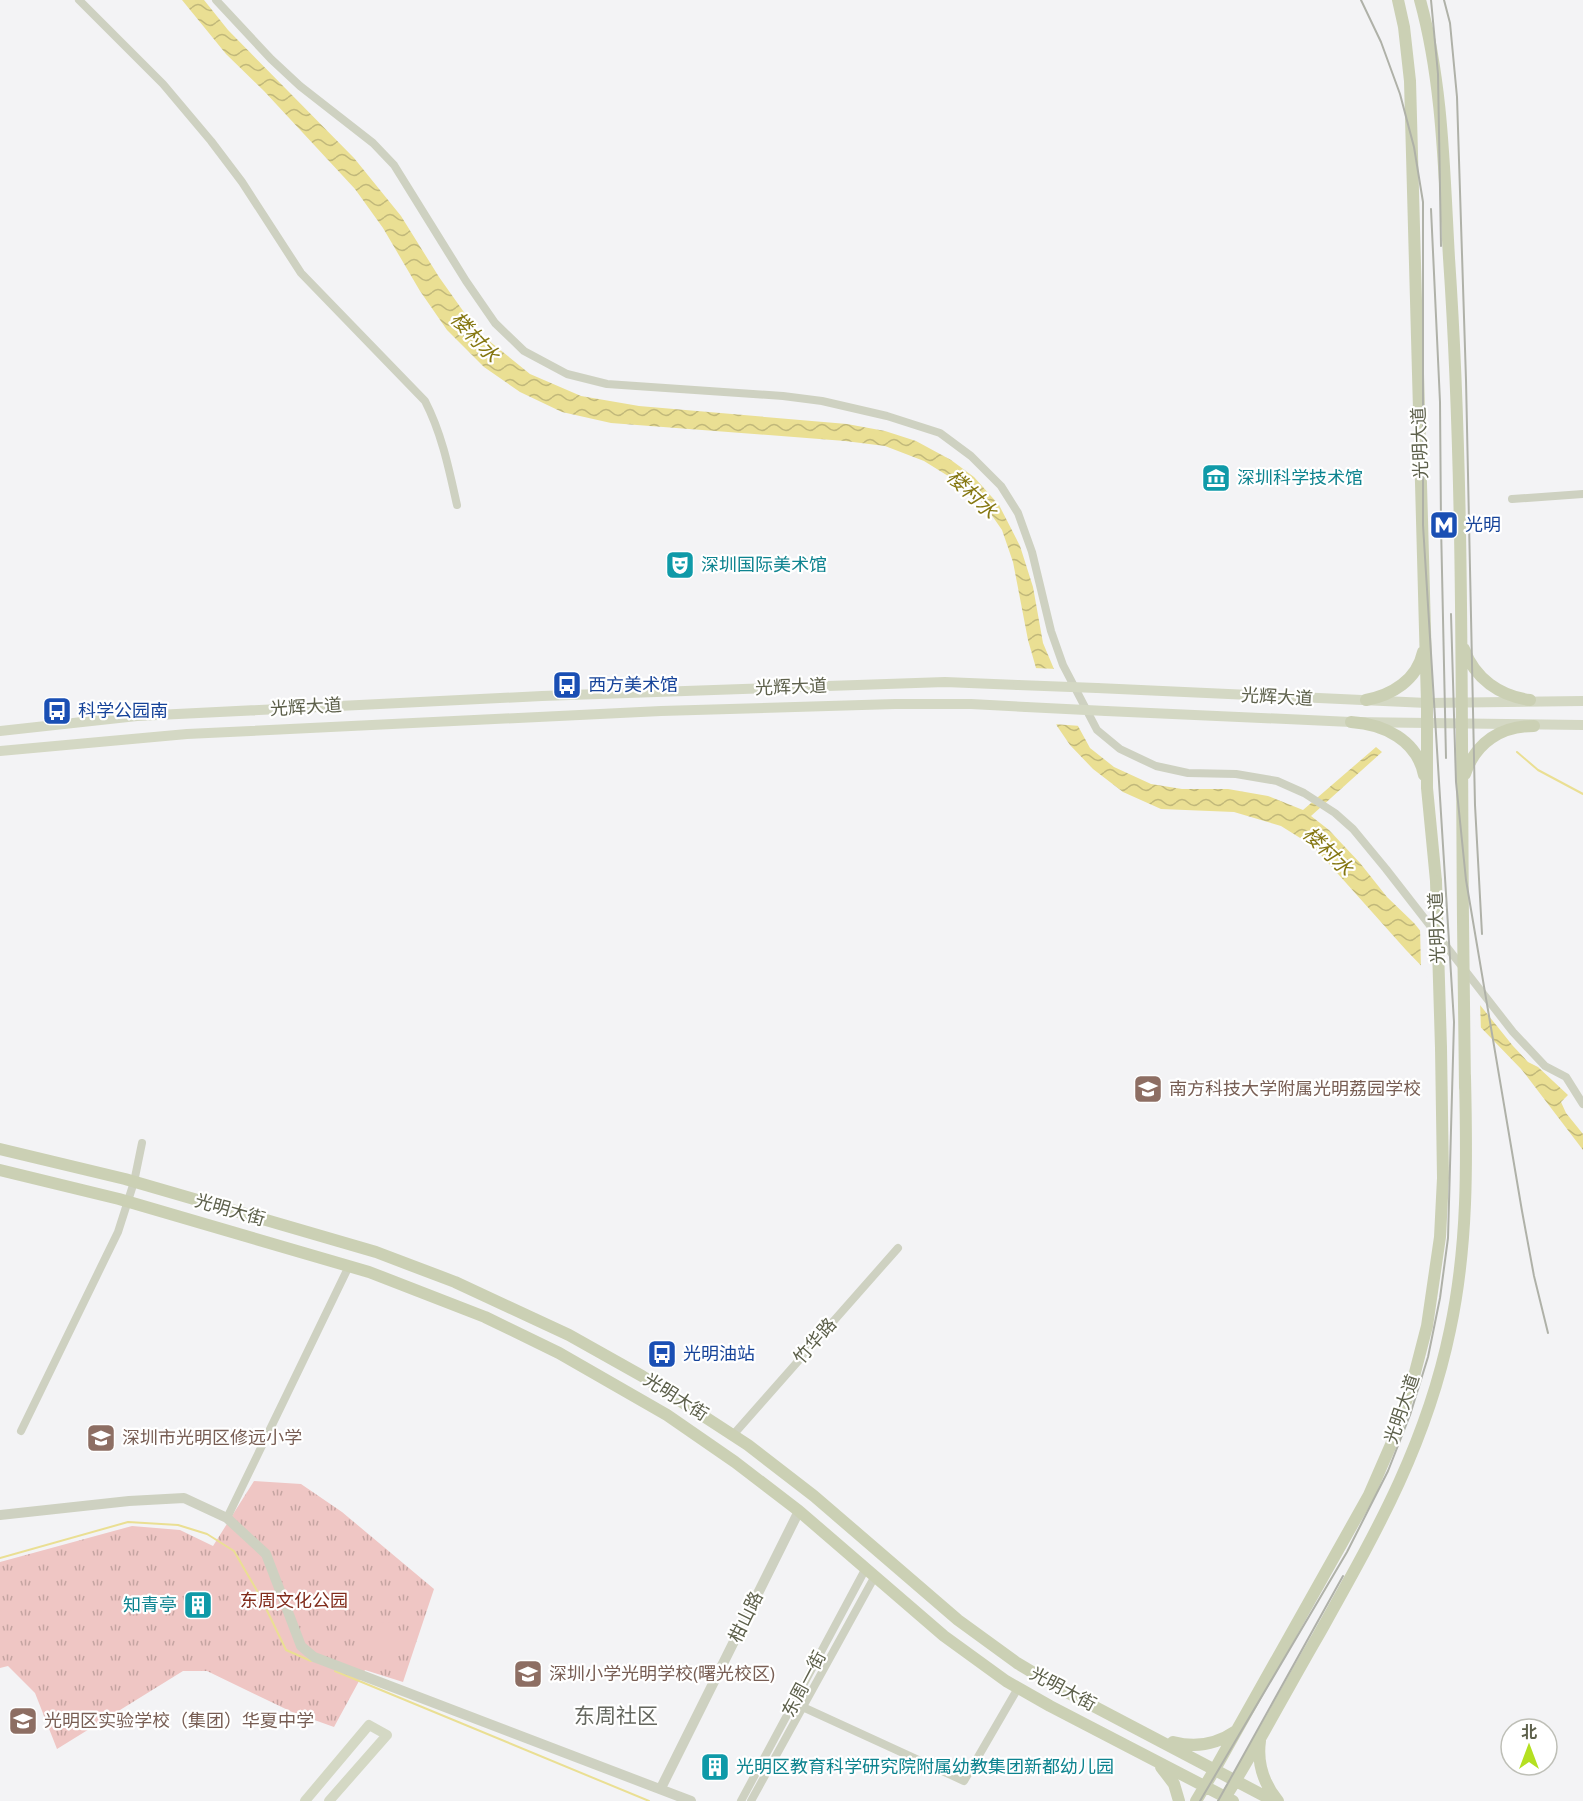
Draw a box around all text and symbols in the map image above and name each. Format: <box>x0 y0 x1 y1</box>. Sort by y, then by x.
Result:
water label: 楼村水 <box>445 306 506 369</box>
street label: 光明大道 <box>1406 407 1433 479</box>
museum icon: 深圳科学技术馆 <box>1200 462 1232 494</box>
water label: 楼村水 <box>941 463 1004 525</box>
place label: 深圳科学技术馆 <box>1237 465 1363 490</box>
metro station icon: 光明 <box>1428 509 1460 541</box>
place label: 光明 <box>1465 512 1501 537</box>
theatre icon: 深圳国际美术馆 <box>664 549 696 581</box>
place label: 深圳国际美术馆 <box>701 552 827 577</box>
bus stop icon: 西方美术馆 <box>551 669 583 701</box>
place label: 西方美术馆 <box>588 672 678 697</box>
street label: 光辉大道 <box>755 673 827 700</box>
street label: 光辉大道 <box>1240 682 1314 711</box>
street label: 光辉大道 <box>269 692 343 721</box>
bus stop icon: 科学公园南 <box>41 695 73 727</box>
place label: 科学公园南 <box>78 698 168 723</box>
water label: 楼村水 <box>1297 820 1360 882</box>
street label: 光明大道 <box>1423 892 1450 964</box>
school or university icon: 南方科技大学附属光明荔园学校 <box>1132 1073 1164 1105</box>
place label: 南方科技大学附属光明荔园学校 <box>1169 1076 1421 1101</box>
street label: 光明大街 <box>192 1188 268 1231</box>
street label: 竹华路 <box>787 1312 842 1369</box>
bus stop icon: 光明油站 <box>646 1338 678 1370</box>
place label: 光明油站 <box>683 1341 755 1366</box>
street label: 光明大街 <box>639 1367 713 1426</box>
street label: 光明大道 <box>1378 1371 1425 1447</box>
school or university icon: 深圳市光明区修远小学 <box>85 1422 117 1454</box>
place label: 深圳市光明区修远小学 <box>122 1425 302 1450</box>
street label: 柑山路 <box>722 1587 769 1647</box>
park label: 东周文化公园 <box>240 1588 348 1613</box>
building icon: 知青亭 <box>182 1589 214 1621</box>
place label: 知青亭 <box>123 1592 177 1617</box>
street label: 东周一街 <box>776 1646 831 1721</box>
school or university icon: 深圳小学光明学校(曙光校区) <box>512 1658 544 1690</box>
place label: 深圳小学光明学校(曙光校区) <box>549 1661 775 1686</box>
street label: 光明大街 <box>1026 1661 1101 1716</box>
district label: 东周社区 <box>574 1701 658 1730</box>
school or university icon: 光明区实验学校（集团）华夏中学 <box>7 1705 39 1737</box>
place label: 光明区实验学校（集团）华夏中学 <box>44 1708 314 1733</box>
north arrow <box>1499 1717 1559 1777</box>
text: 北 <box>1521 1721 1537 1743</box>
building icon: 光明区教育科学研究院附属幼教集团新都幼儿园 <box>699 1751 731 1783</box>
place label: 光明区教育科学研究院附属幼教集团新都幼儿园 <box>736 1754 1114 1779</box>

